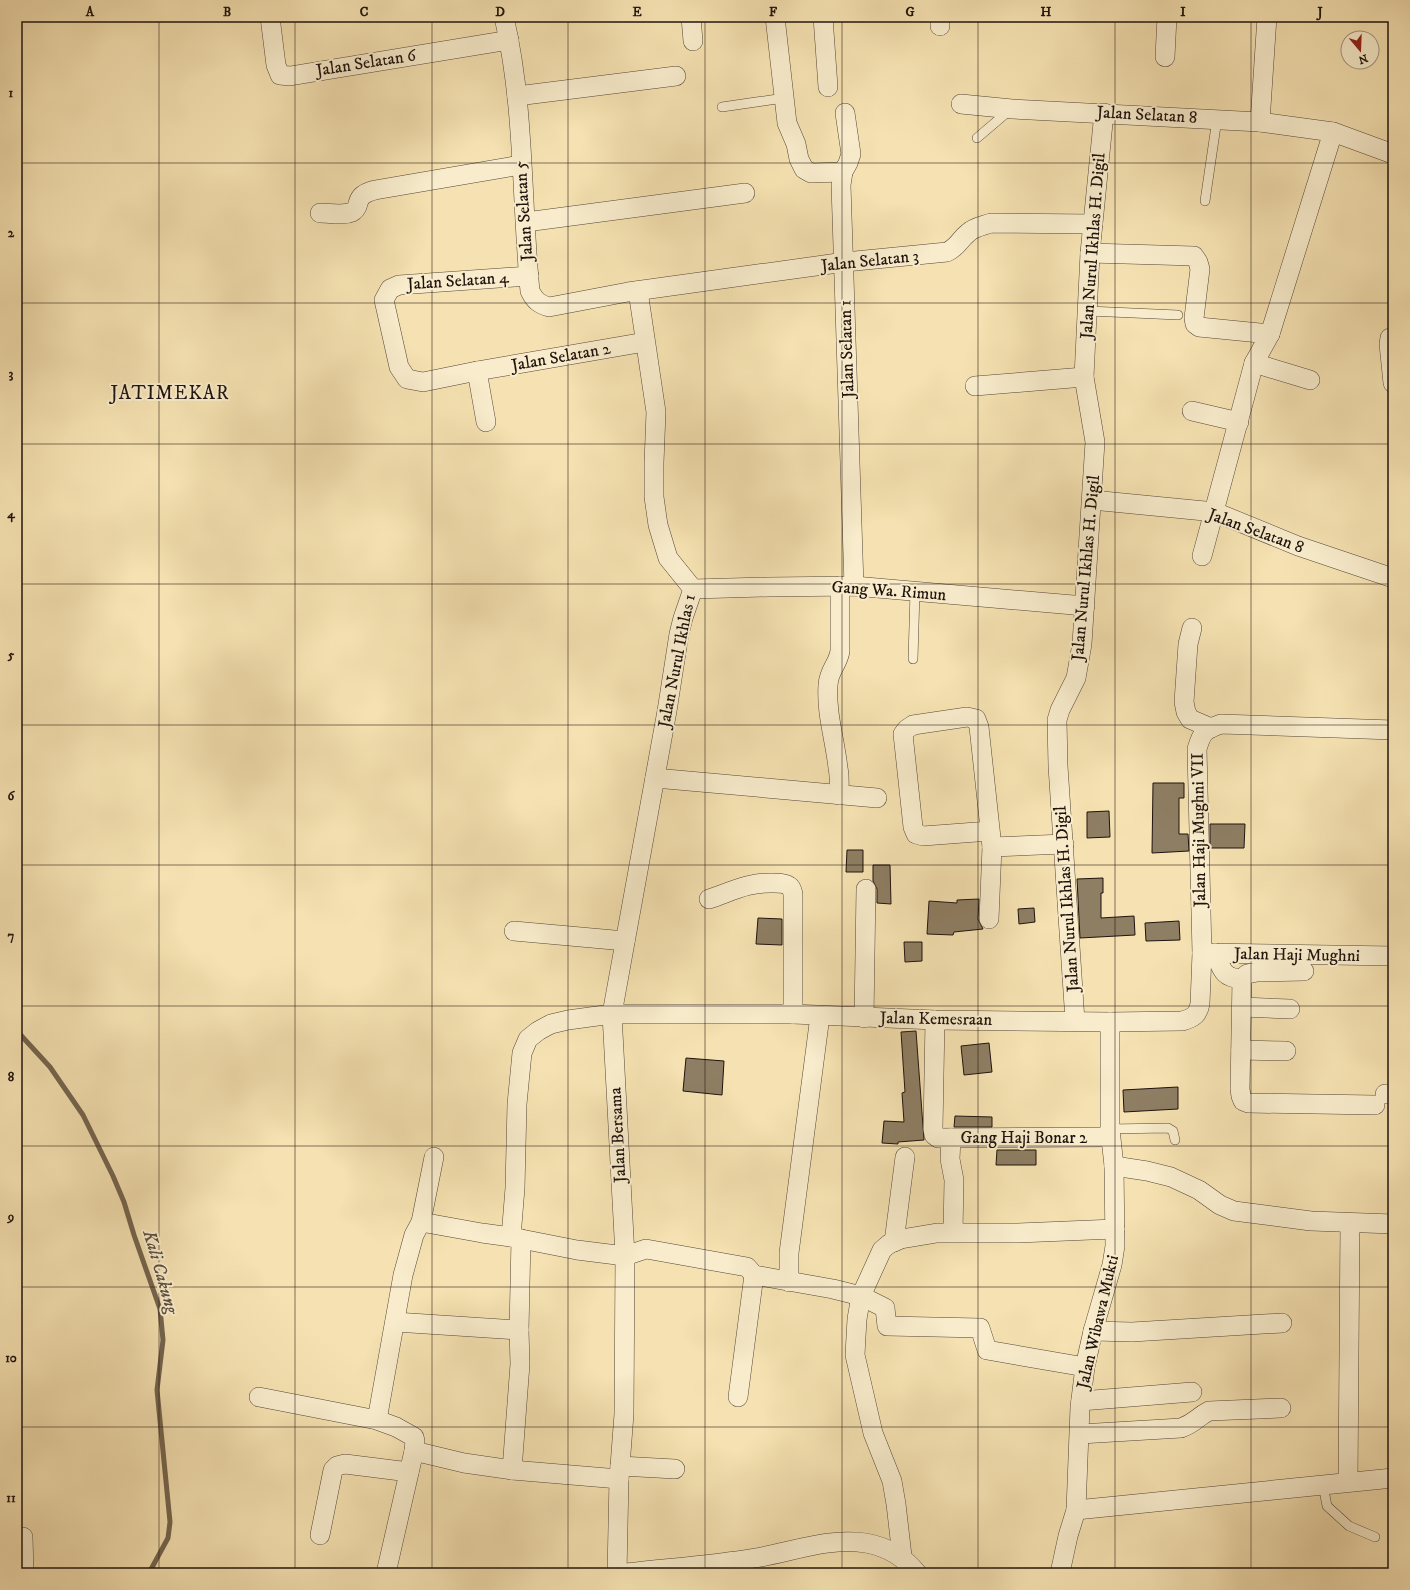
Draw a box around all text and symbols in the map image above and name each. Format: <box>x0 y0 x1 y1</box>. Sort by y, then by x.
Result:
text: A <box>85 4 95 20</box>
text: B <box>223 4 231 20</box>
text: C <box>360 4 369 20</box>
text: D <box>495 4 505 20</box>
text: E <box>632 4 642 20</box>
text: F <box>769 4 778 20</box>
text: G <box>905 4 915 20</box>
text: H <box>1041 4 1052 20</box>
text: I <box>1180 4 1186 20</box>
text: J <box>1315 4 1323 21</box>
north arrow <box>1340 30 1380 70</box>
street label: Jalan Selatan 6 <box>313 44 419 82</box>
text: N <box>1356 50 1369 67</box>
text: 1 <box>9 85 14 101</box>
street label: Jalan Selatan 8 <box>1094 101 1198 129</box>
street label: Jalan Nurul Ikhlas H. Digil <box>1075 152 1110 342</box>
street label: Jalan Selatan 5 <box>509 160 539 264</box>
text: 2 <box>8 225 15 241</box>
street label: Jalan Selatan 3 <box>818 245 920 277</box>
street label: Jalan Selatan 4 <box>404 266 511 296</box>
street label: Jalan Selatan 1 <box>834 300 860 400</box>
street label: Jalan Selatan 2 <box>508 337 613 377</box>
text: 3 <box>9 366 14 382</box>
district label: JATIMEKAR <box>108 382 230 405</box>
street label: Jalan Nurul Ikhlas H. Digil <box>1067 474 1105 664</box>
street label: Jalan Selatan 8 <box>1203 503 1307 559</box>
text: 4 <box>6 506 15 523</box>
street label: Gang Wa. Rimun <box>831 576 947 606</box>
street label: Jalan Nurul Ikhlas 1 <box>653 592 701 732</box>
text: 5 <box>7 647 15 663</box>
street label: Jalan Haji Mughni VII <box>1187 753 1211 909</box>
text: 6 <box>8 788 16 804</box>
street label: Jalan Nurul Ikhlas H. Digil <box>1050 805 1085 995</box>
text: 7 <box>8 928 15 944</box>
street label: Jalan Haji Mughni <box>1232 943 1360 967</box>
street label: Jalan Kemesraan <box>878 1007 992 1031</box>
text: 8 <box>8 1069 15 1085</box>
street label: Jalan Bersama <box>604 1086 632 1185</box>
street label: Gang Haji Bonar 2 <box>961 1127 1088 1149</box>
text: 9 <box>7 1209 14 1225</box>
water label: Kali Cakung <box>137 1227 183 1318</box>
street label: Jalan Wibawa Mukti <box>1071 1253 1124 1393</box>
text: 10 <box>5 1350 17 1366</box>
text: 11 <box>6 1490 16 1506</box>

